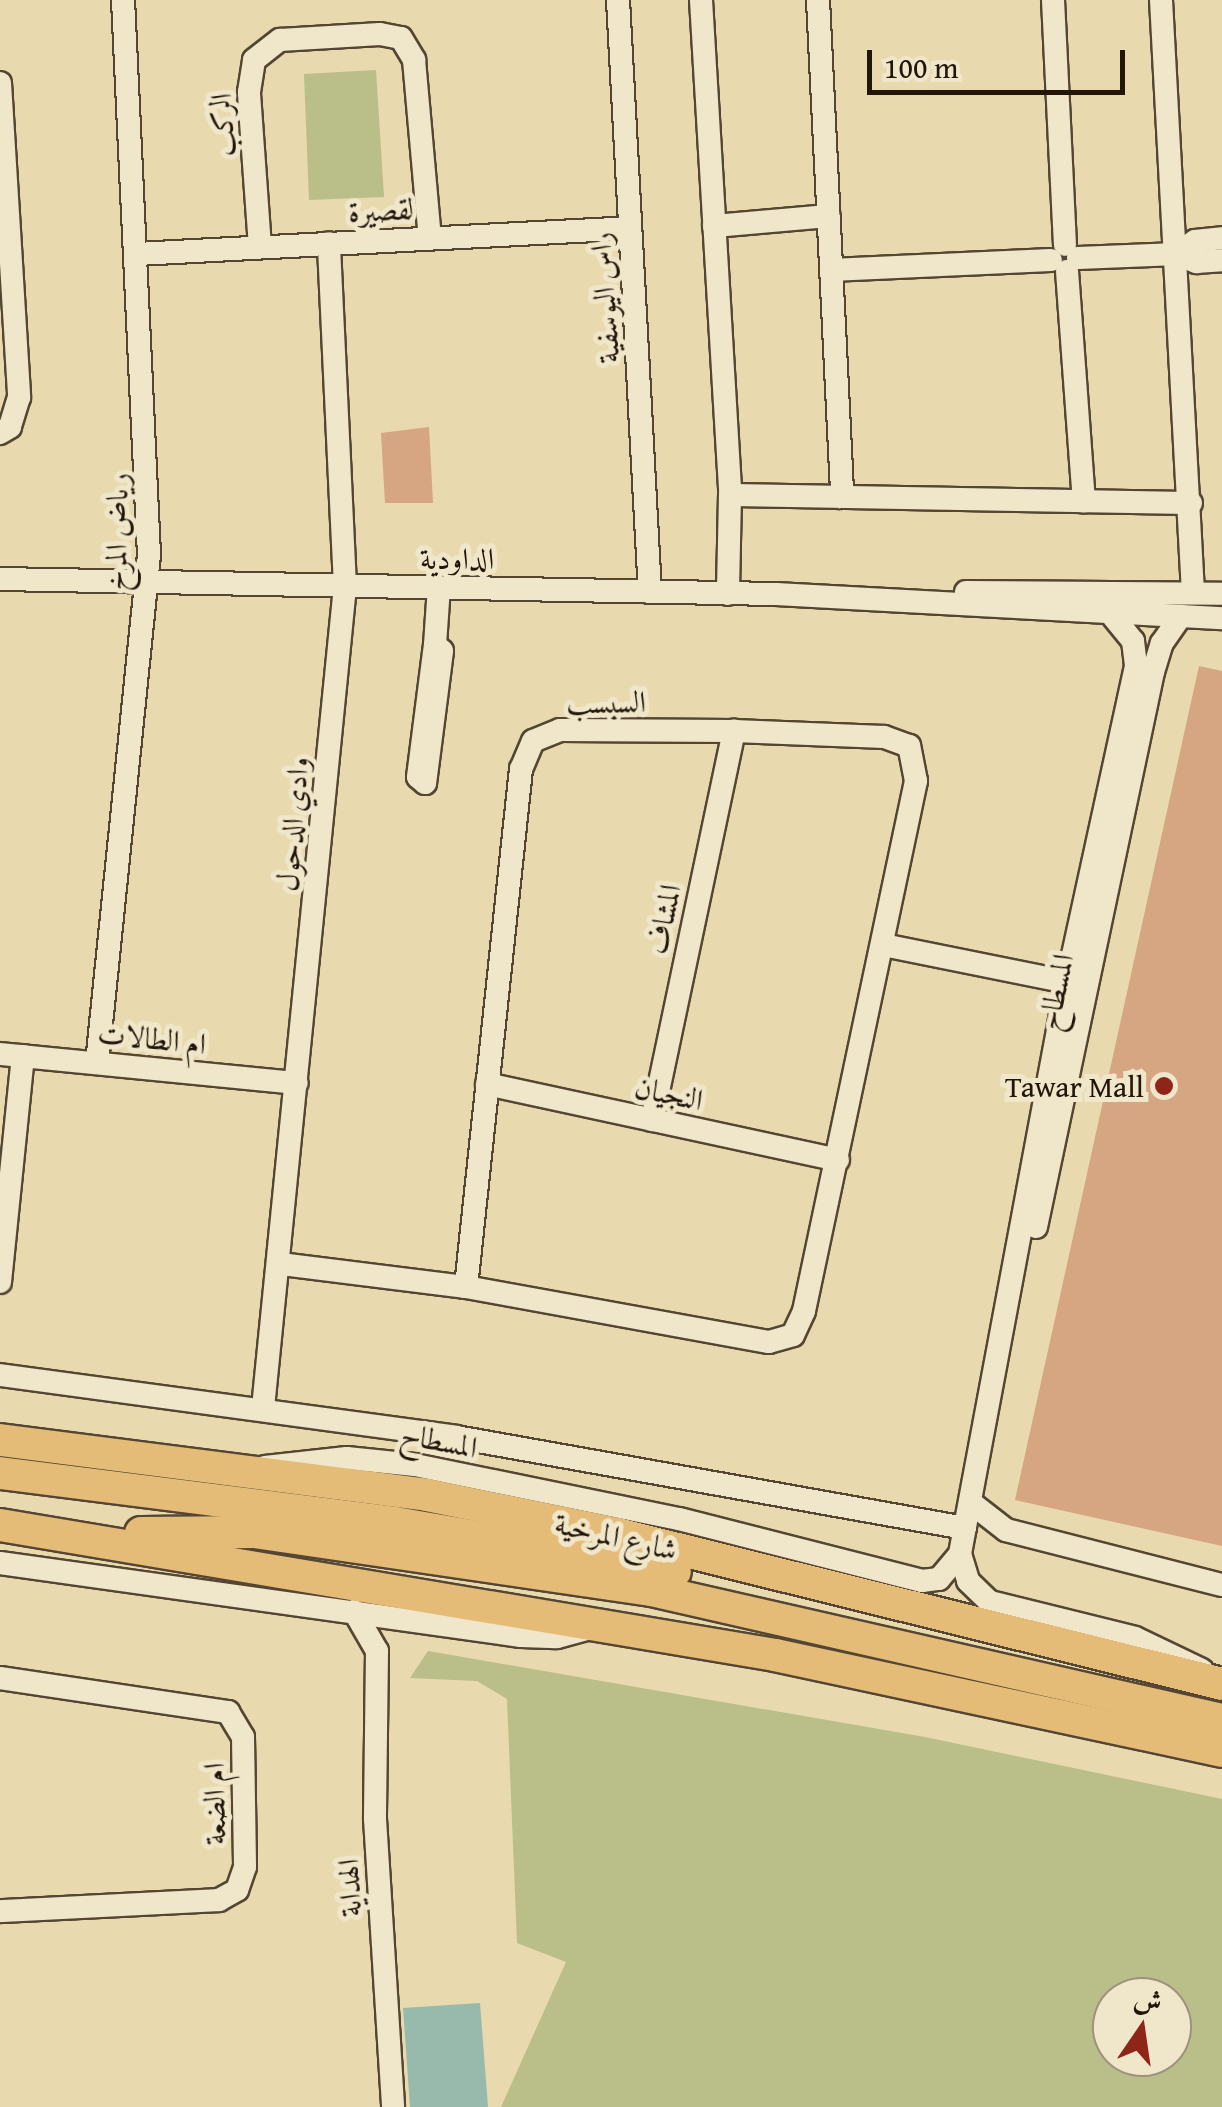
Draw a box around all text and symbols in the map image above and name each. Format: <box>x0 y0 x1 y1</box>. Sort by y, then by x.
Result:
scale bar <box>872 30 1130 92</box>
text: 100 m <box>884 45 958 89</box>
street label: الركب <box>202 92 242 158</box>
street label: لقصيرة <box>347 190 415 230</box>
street label: راس اليوسفية <box>581 231 627 365</box>
street label: رياض المرخ <box>97 472 135 592</box>
street label: الداودية <box>420 540 494 576</box>
street label: السبسب <box>566 683 646 721</box>
street label: وادي الدحول <box>268 755 316 893</box>
street label: المشاف <box>638 881 688 957</box>
street label: المسطاح <box>1029 950 1081 1034</box>
street label: ام الطالات <box>96 1014 208 1062</box>
street label: النجيان <box>632 1068 706 1118</box>
place label: Tawar Mall <box>1005 1068 1144 1104</box>
marker: Tawar Mall <box>1153 1075 1175 1097</box>
street label: المسطاح <box>398 1415 480 1465</box>
street label: شارع المرخية <box>551 1504 681 1568</box>
street label: ام الضعة <box>195 1762 233 1846</box>
street label: الهداية <box>330 1858 368 1918</box>
text: ش <box>1130 1976 1167 2022</box>
north arrow <box>1092 1977 1192 2077</box>

